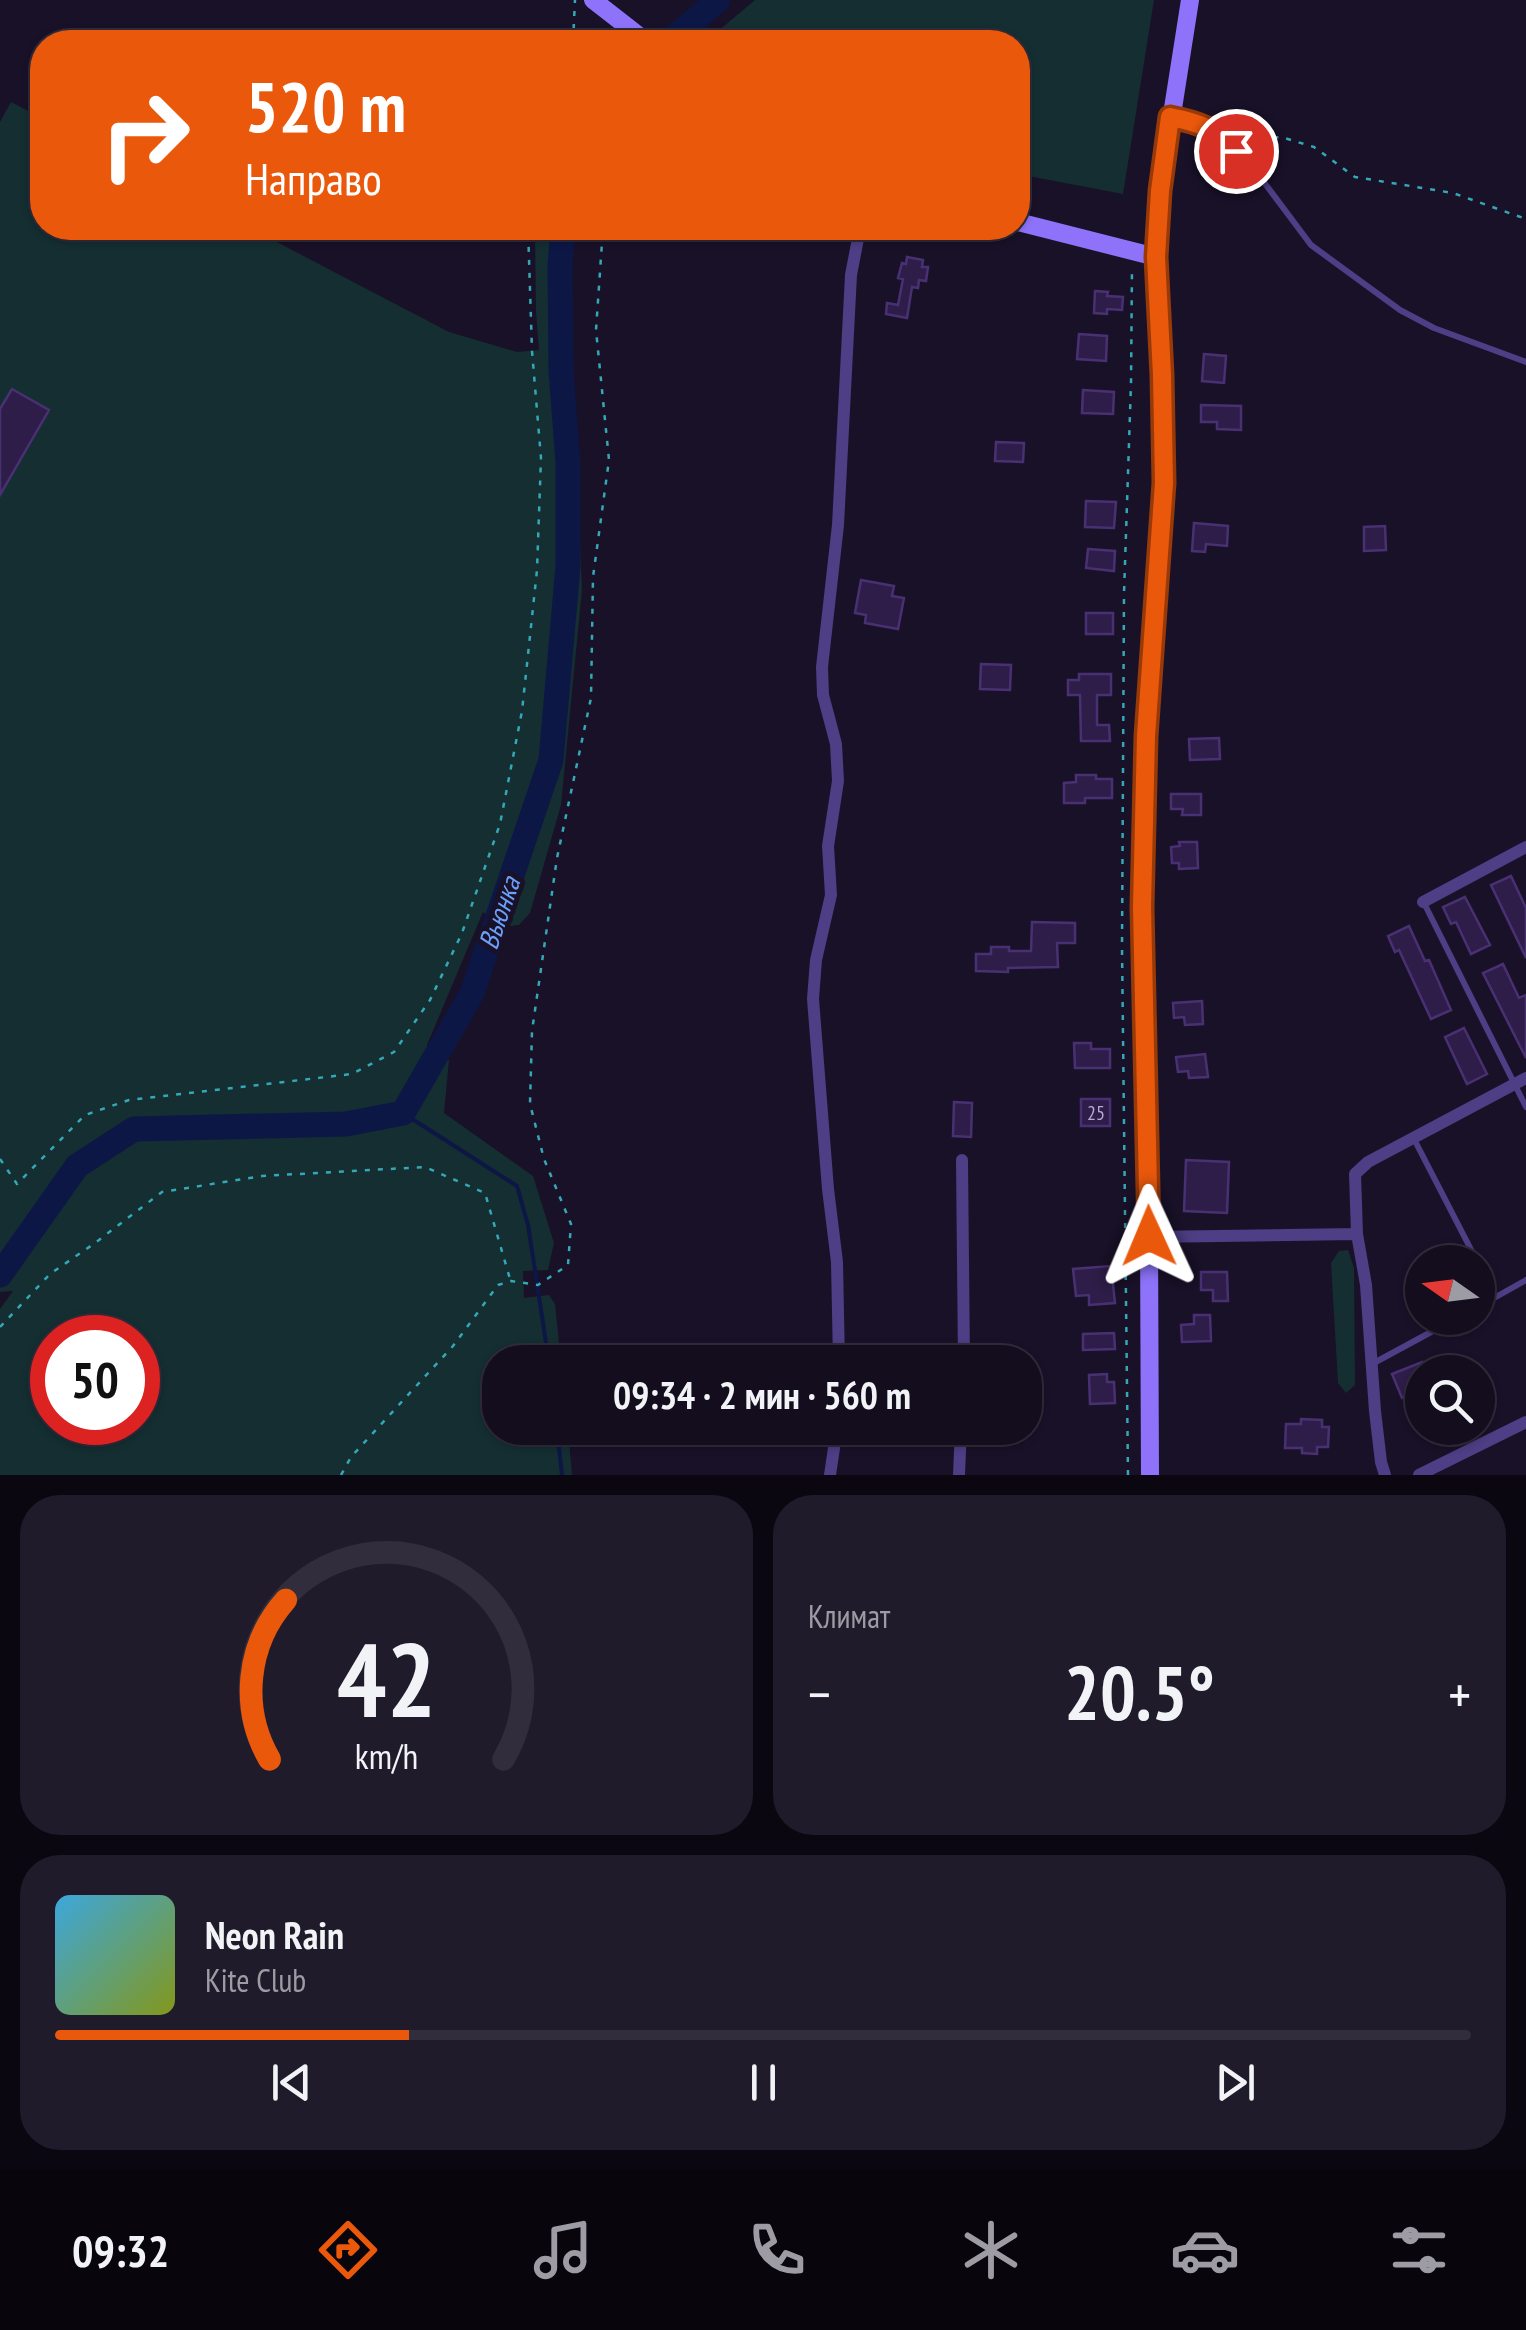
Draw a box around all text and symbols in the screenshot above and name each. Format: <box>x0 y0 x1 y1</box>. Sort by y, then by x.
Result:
text: 520 m <box>245 61 406 151</box>
icon: right <box>80 70 210 200</box>
pin <box>1194 109 1279 194</box>
icon: arrive <box>1209 124 1264 179</box>
text: Направо <box>245 149 382 207</box>
water label: Вьюнка <box>469 870 529 954</box>
house number: 25 <box>1087 1100 1105 1126</box>
position arrow <box>1097 1184 1201 1288</box>
north arrow <box>1405 1245 1495 1335</box>
map controls <box>1405 1245 1495 1445</box>
speed limit sign: 50 <box>30 1315 160 1445</box>
button: search <box>1405 1355 1495 1445</box>
text: 09:34 · 2 мин · 560 m <box>613 1370 911 1419</box>
text: Климат <box>808 1595 890 1637</box>
text: 42 <box>337 1611 436 1746</box>
text: 20.5° <box>1064 1644 1215 1741</box>
text: − <box>808 1658 831 1729</box>
text: + <box>1448 1658 1471 1729</box>
text: km/h <box>355 1733 418 1779</box>
text: Neon Rain <box>205 1910 344 1959</box>
text: Kite Club <box>205 1959 306 2001</box>
icon: previous <box>264 2055 319 2110</box>
icon: pause <box>736 2055 791 2110</box>
icon: next <box>1208 2055 1263 2110</box>
icon: directions <box>313 2215 383 2285</box>
icon: music <box>528 2215 598 2285</box>
icon: phone <box>742 2215 812 2285</box>
icon: climate <box>956 2215 1026 2285</box>
icon: car <box>1170 2215 1240 2285</box>
icon: filters <box>1384 2215 1454 2285</box>
text: 09:32 <box>72 2221 169 2279</box>

